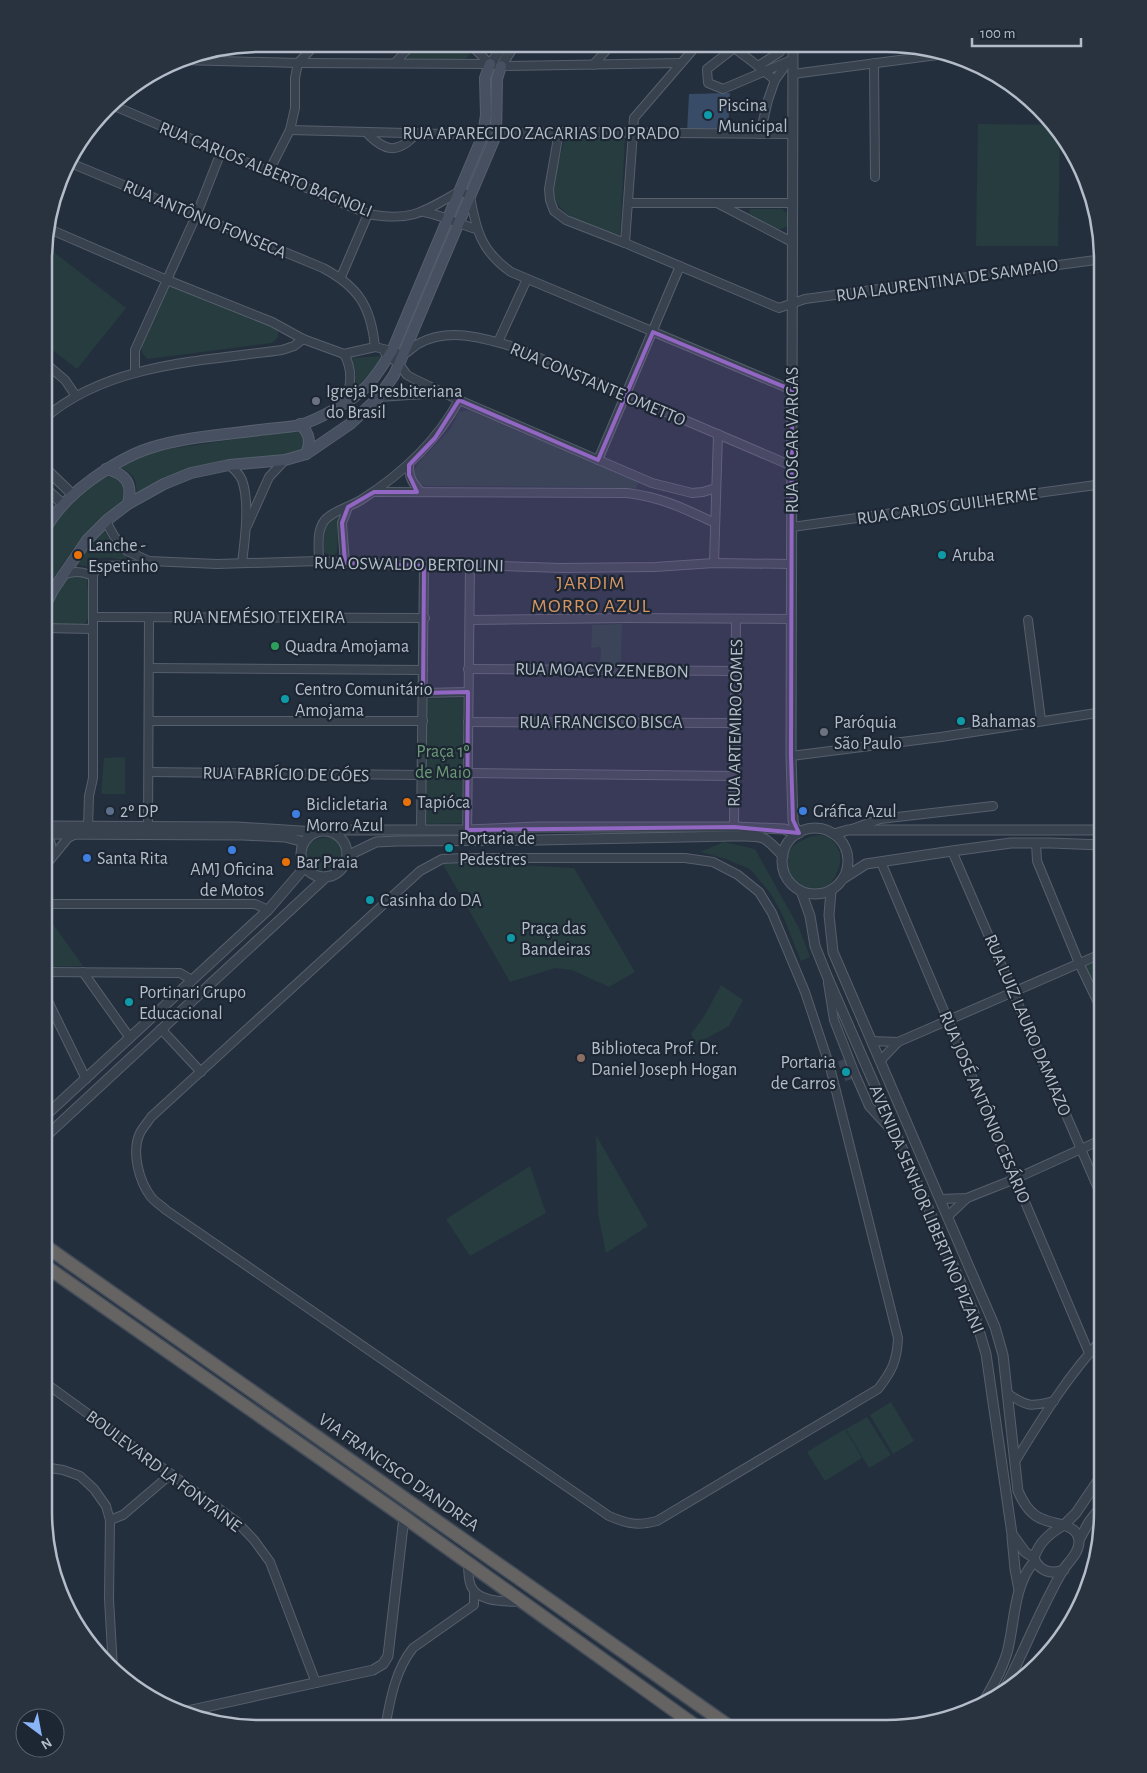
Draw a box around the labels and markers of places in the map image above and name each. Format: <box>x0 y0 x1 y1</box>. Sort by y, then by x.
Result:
place label: Piscina Municipal <box>718 97 788 136</box>
marker: Piscina Municipal <box>702 109 714 121</box>
place label: Igreja Presbiteriana do Brasil <box>326 383 462 422</box>
marker: Igreja Presbiteriana do Brasil <box>310 395 322 407</box>
place label: Lanche - Espetinho <box>88 537 159 576</box>
place label: Aruba <box>952 547 995 565</box>
marker: Lanche - Espetinho <box>72 549 84 561</box>
marker: Aruba <box>936 549 948 561</box>
place label: Quadra Amojama <box>285 638 409 656</box>
marker: Quadra Amojama <box>269 640 281 652</box>
place label: Centro Comunitário Amojama <box>295 681 433 720</box>
marker: Centro Comunitário Amojama <box>279 693 291 705</box>
place label: Bahamas <box>971 713 1036 731</box>
place label: Paróquia São Paulo <box>834 714 902 753</box>
marker: Bahamas <box>955 715 967 727</box>
marker: Paróquia São Paulo <box>818 726 830 738</box>
place label: Tapióca <box>417 794 470 812</box>
place label: Biclicletaria Morro Azul <box>306 796 388 835</box>
marker: Tapióca <box>401 796 413 808</box>
place label: 2º DP <box>120 803 158 821</box>
place label: Gráfica Azul <box>813 803 897 821</box>
marker: 2º DP <box>104 805 116 817</box>
marker: Gráfica Azul <box>797 805 809 817</box>
marker: Biclicletaria Morro Azul <box>290 808 302 820</box>
place label: Portaria de Pedestres <box>459 830 535 869</box>
marker: Portaria de Pedestres <box>443 842 455 854</box>
marker: AMJ Oficina de Motos <box>226 844 238 856</box>
place label: Santa Rita <box>97 850 168 868</box>
marker: Santa Rita <box>81 852 93 864</box>
place label: Bar Praia <box>296 854 358 872</box>
marker: Bar Praia <box>280 856 292 868</box>
place label: AMJ Oficina de Motos <box>190 861 274 900</box>
place label: Casinha do DA <box>380 892 482 910</box>
marker: Casinha do DA <box>364 894 376 906</box>
place label: Praça das Bandeiras <box>521 920 591 959</box>
marker: Praça das Bandeiras <box>505 932 517 944</box>
place label: Portinari Grupo Educacional <box>139 984 246 1023</box>
marker: Portinari Grupo Educacional <box>123 996 135 1008</box>
place label: Biblioteca Prof. Dr. Daniel Joseph Hogan <box>591 1040 737 1079</box>
marker: Biblioteca Prof. Dr. Daniel Joseph Hogan <box>575 1052 587 1064</box>
place label: Portaria de Carros <box>771 1054 836 1093</box>
marker: Portaria de Carros <box>840 1066 852 1078</box>

